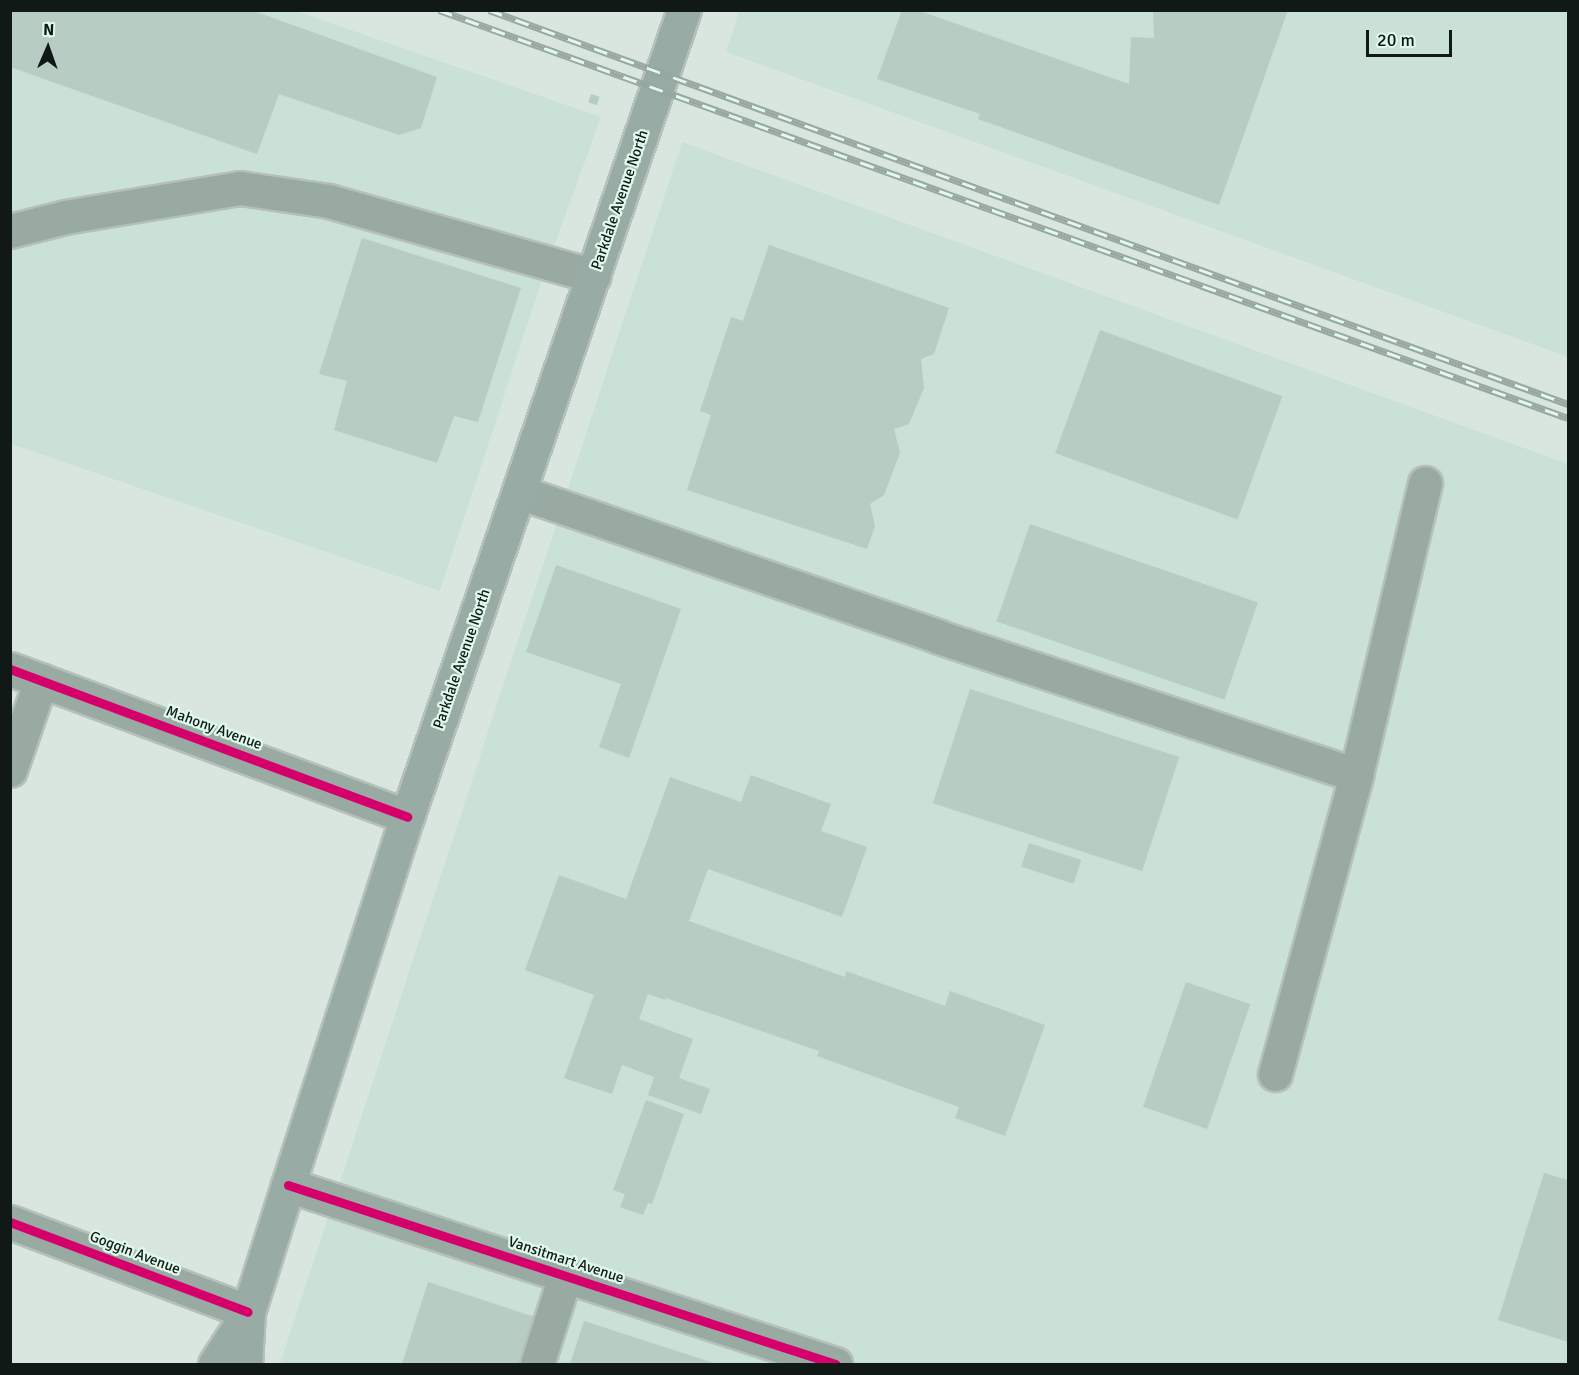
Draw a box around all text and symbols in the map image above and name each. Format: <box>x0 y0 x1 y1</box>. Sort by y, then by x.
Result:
north arrow <box>18 18 78 78</box>
scale bar <box>1369 18 1454 56</box>
text: N <box>43 20 55 40</box>
text: 20 m <box>1377 29 1415 51</box>
street label: Parkdale Avenue North <box>588 128 652 272</box>
street label: Parkdale Avenue North <box>430 587 494 731</box>
street label: Mahony Avenue <box>164 702 264 754</box>
street label: Goggin Avenue <box>87 1227 183 1279</box>
street label: Vansitmart Avenue <box>506 1233 626 1287</box>

